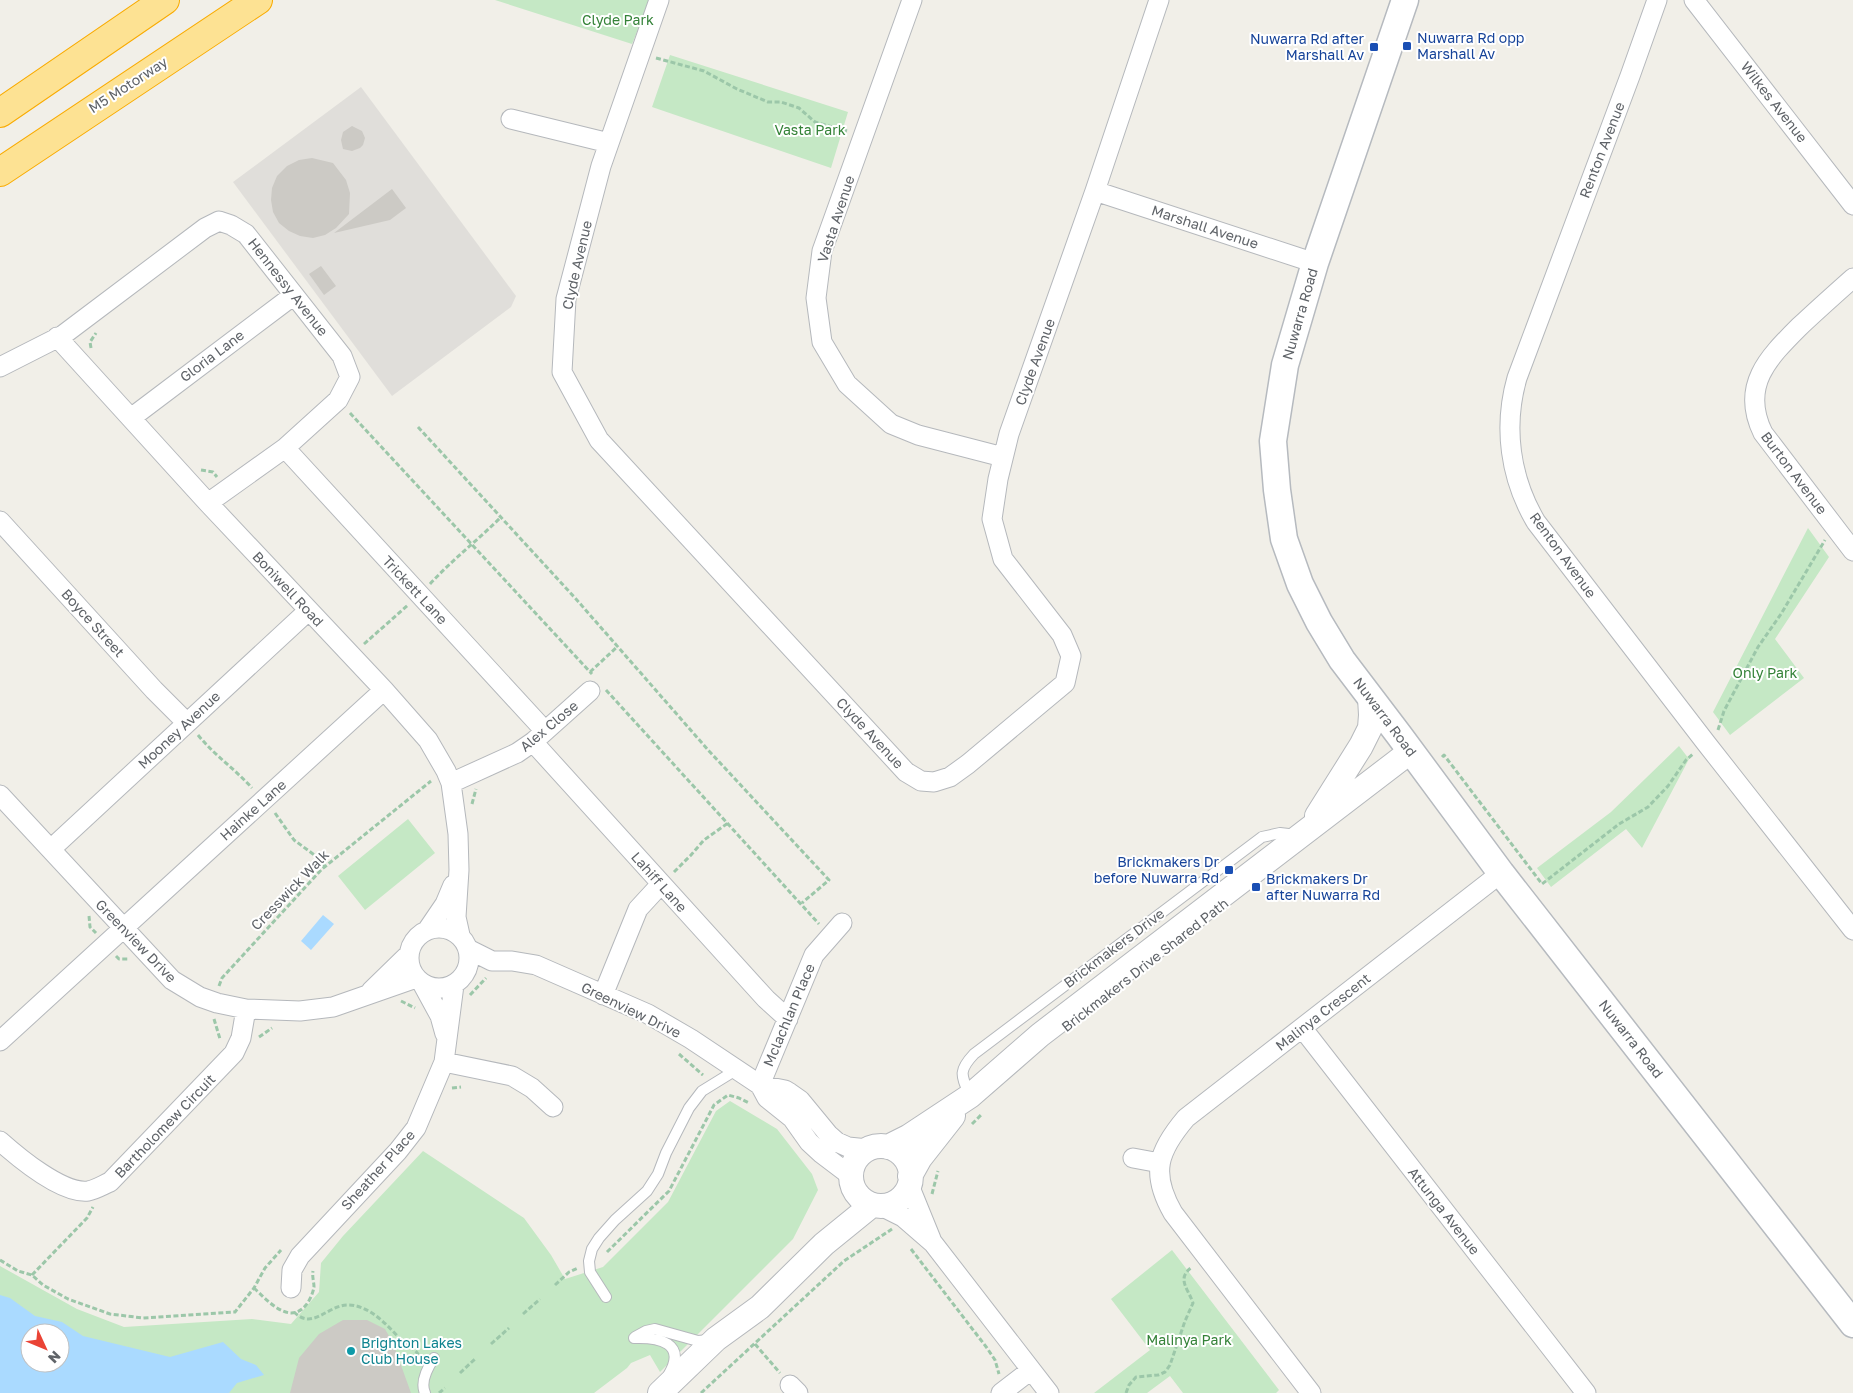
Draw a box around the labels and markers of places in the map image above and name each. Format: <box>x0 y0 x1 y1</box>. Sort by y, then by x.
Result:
place label: Nuwarra Rd opp Marshall Av <box>1417 29 1524 62</box>
place label: Nuwarra Rd after Marshall Av <box>1250 30 1365 63</box>
marker: Nuwarra Rd opp Marshall Av <box>1401 40 1413 52</box>
marker: Nuwarra Rd after Marshall Av <box>1368 41 1380 53</box>
place label: Brickmakers Dr before Nuwarra Rd <box>1094 853 1220 886</box>
marker: Brickmakers Dr before Nuwarra Rd <box>1223 864 1235 876</box>
place label: Brickmakers Dr after Nuwarra Rd <box>1266 870 1380 903</box>
marker: Brickmakers Dr after Nuwarra Rd <box>1250 881 1262 893</box>
place label: Brighton Lakes Club House <box>361 1334 462 1367</box>
marker: Brighton Lakes Club House <box>345 1345 357 1357</box>

